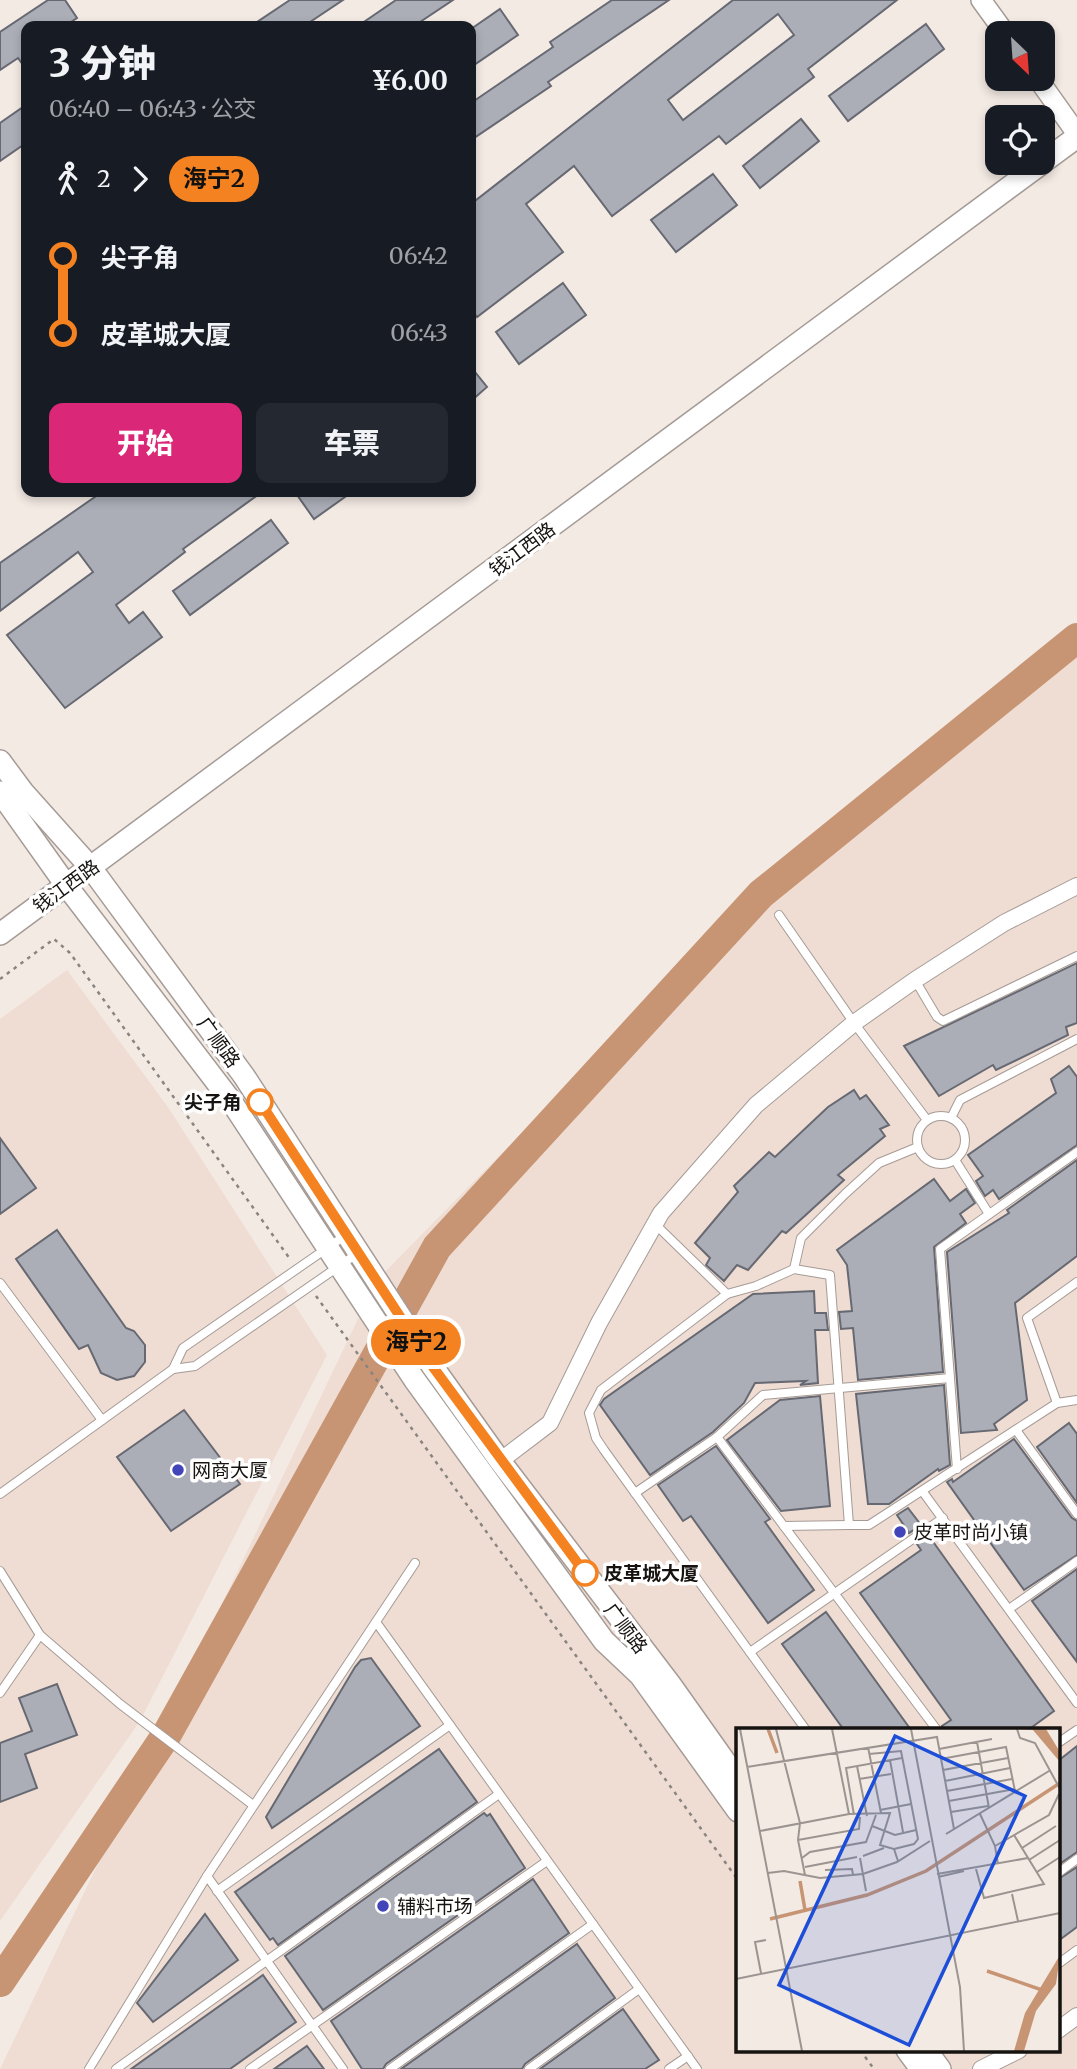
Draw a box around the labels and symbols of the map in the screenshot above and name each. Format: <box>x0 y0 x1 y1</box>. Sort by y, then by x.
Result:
north arrow <box>985 21 1055 91</box>
street label: 钱江西路 <box>484 517 560 581</box>
street label: 钱江西路 <box>28 854 104 918</box>
street label: 广顺路 <box>193 1012 245 1072</box>
marker: 尖子角 <box>247 1089 273 1115</box>
place label: 尖子角 <box>184 1090 241 1114</box>
line badge: 海宁2 <box>376 1319 456 1365</box>
place label: 网商大厦 <box>192 1458 268 1482</box>
marker: 网商大厦 <box>170 1462 186 1478</box>
place label: 皮革时尚小镇 <box>914 1520 1028 1544</box>
marker: 皮革时尚小镇 <box>892 1524 908 1540</box>
marker: 皮革城大厦 <box>572 1560 598 1586</box>
place label: 皮革城大厦 <box>604 1561 699 1585</box>
street label: 广顺路 <box>599 1598 653 1658</box>
inset map <box>736 1728 1060 2052</box>
place label: 辅料市场 <box>397 1894 473 1918</box>
marker: 辅料市场 <box>375 1898 391 1914</box>

